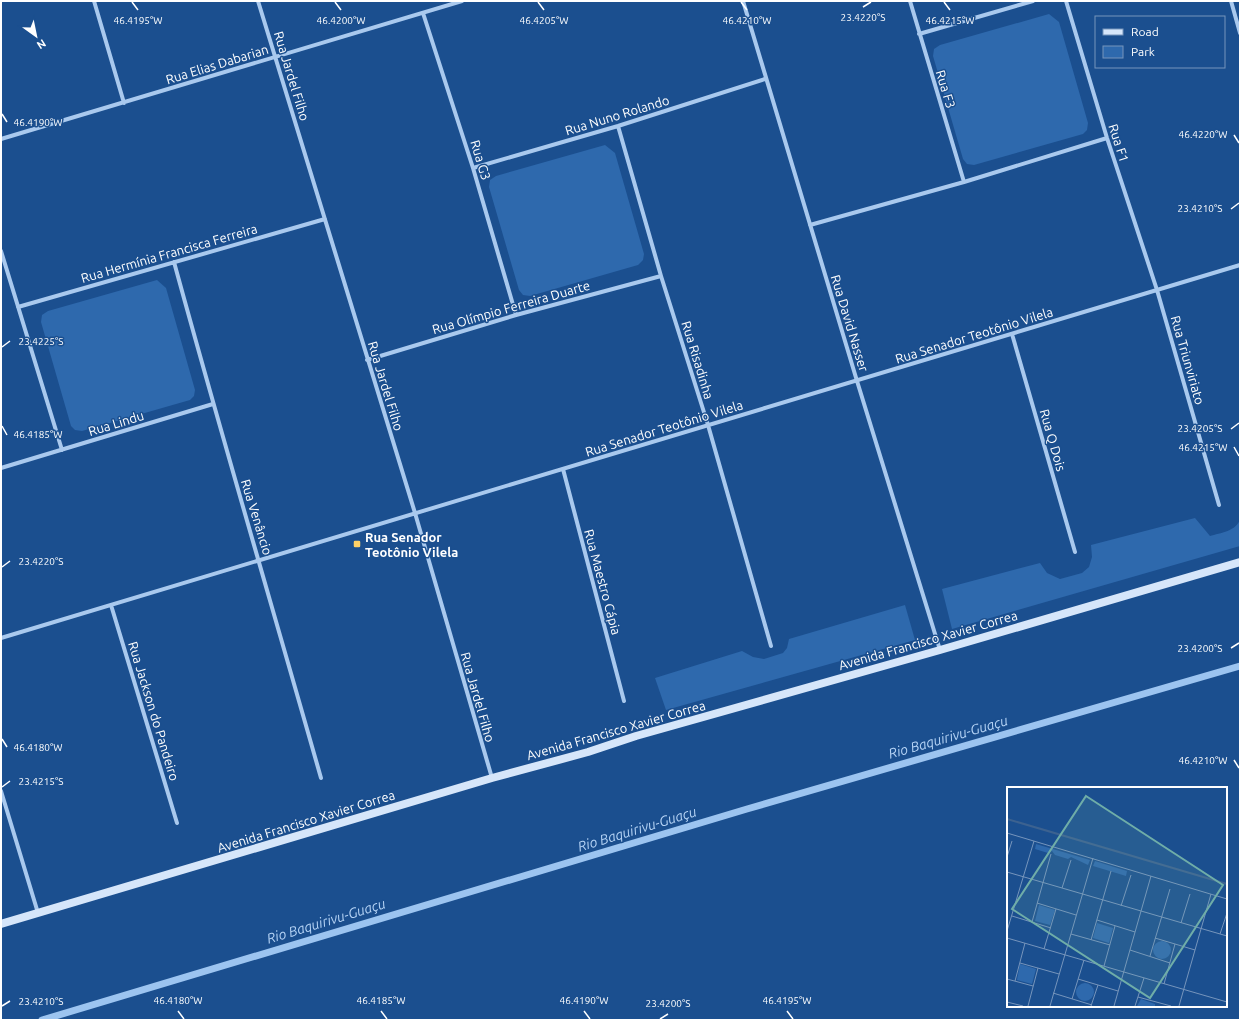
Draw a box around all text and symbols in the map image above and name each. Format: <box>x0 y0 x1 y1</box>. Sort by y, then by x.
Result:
text: 23.4220°S <box>841 12 885 23</box>
text: 46.4195°W <box>114 15 162 26</box>
text: 46.4200°W <box>317 15 365 26</box>
text: 46.4205°W <box>520 15 568 26</box>
text: 46.4210°W <box>723 15 771 26</box>
text: 46.4215°W <box>926 15 974 26</box>
north arrow <box>16 16 56 56</box>
legend <box>1095 16 1225 68</box>
text: Road <box>1131 25 1159 38</box>
street label: Rua Jardel Filho <box>272 30 312 122</box>
text: N <box>35 37 48 52</box>
street label: Rua Elias Dabarian <box>164 42 270 86</box>
text: Park <box>1131 45 1155 58</box>
street label: Rua F3 <box>934 68 958 110</box>
street label: Rua Nuno Rolando <box>563 92 671 138</box>
text: 46.4190°W <box>14 117 62 128</box>
street label: Rua F1 <box>1106 122 1132 164</box>
text: 46.4220°W <box>1179 129 1227 140</box>
street label: Rua G3 <box>468 138 494 182</box>
text: 23.4210°S <box>1178 203 1222 214</box>
street label: Rua Hermínia Francisca Ferreira <box>79 221 259 285</box>
street label: Rua David Nasser <box>829 273 871 373</box>
street label: Rua Olímpio Ferreira Duarte <box>430 278 592 336</box>
street label: Rua Senador Teotônio Vilela <box>893 304 1055 366</box>
street label: Rua Triunviriato <box>1169 314 1207 406</box>
street label: Rua Risadinha <box>679 319 717 401</box>
text: 23.4225°S <box>19 336 63 347</box>
street label: Rua Jardel Filho <box>366 340 406 432</box>
street label: Rua Senador Teotônio Vilela <box>583 397 745 459</box>
street label: Rua Q Dois <box>1037 407 1069 473</box>
street label: Rua Lindu <box>86 408 146 438</box>
text: 23.4205°S <box>1178 423 1222 434</box>
text: 46.4185°W <box>14 429 62 440</box>
text: 46.4215°W <box>1179 442 1227 453</box>
street label: Rua Venâncio <box>239 477 275 557</box>
street label: Rua Maestro Cápia <box>582 528 624 636</box>
place label: Rua Senador Teotônio Vilela <box>365 530 458 559</box>
marker: Rua Senador Teotônio Vilela <box>352 539 362 549</box>
text: 23.4220°S <box>19 556 63 567</box>
street label: Avenida Francisco Xavier Correa <box>837 608 1019 672</box>
street label: Rua Jackson do Pandeiro <box>126 640 182 782</box>
text: 23.4200°S <box>1178 643 1222 654</box>
street label: Rua Jardel Filho <box>458 650 498 744</box>
street label: Avenida Francisco Xavier Correa <box>525 698 707 762</box>
water label: Rio Baquirivu-Guaçu <box>886 712 1010 762</box>
text: 46.4180°W <box>14 742 62 753</box>
text: 46.4210°W <box>1179 755 1227 766</box>
text: 23.4215°S <box>19 776 63 787</box>
street label: Avenida Francisco Xavier Correa <box>215 787 397 855</box>
inset map <box>1007 787 1227 1007</box>
water label: Rio Baquirivu-Guaçu <box>576 803 699 855</box>
water label: Rio Baquirivu-Guaçu <box>265 895 388 947</box>
text: 46.4180°W <box>154 995 202 1006</box>
text: 46.4185°W <box>357 995 405 1006</box>
text: 46.4190°W <box>560 995 608 1006</box>
text: 46.4195°W <box>763 995 811 1006</box>
text: 23.4210°S <box>19 996 63 1007</box>
text: 23.4200°S <box>646 998 690 1009</box>

